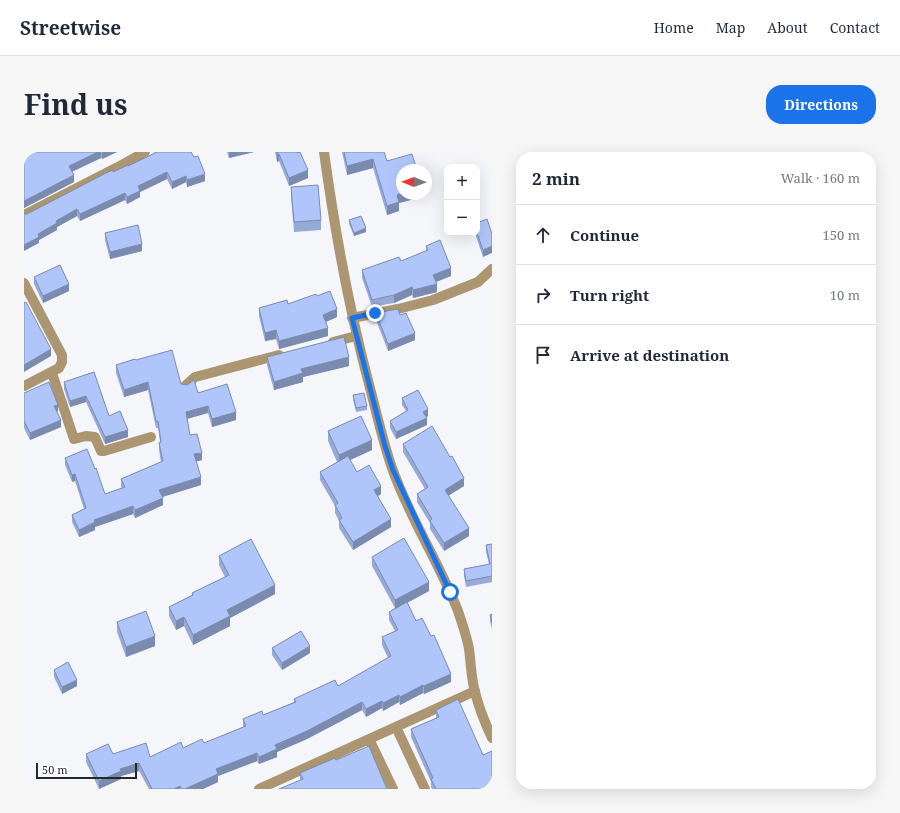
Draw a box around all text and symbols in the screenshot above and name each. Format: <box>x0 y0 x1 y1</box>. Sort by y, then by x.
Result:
text: Streetwise <box>20 15 121 41</box>
text: Home <box>654 18 694 37</box>
text: Map <box>716 18 745 37</box>
text: About <box>767 18 808 37</box>
text: Contact <box>830 18 880 37</box>
text: Find us <box>24 85 128 123</box>
button: Directions <box>766 85 876 124</box>
north arrow <box>396 164 432 200</box>
map controls <box>444 164 480 236</box>
button: + <box>444 164 480 200</box>
text: 2 min <box>532 167 580 190</box>
text: Walk · 160 m <box>781 169 860 187</box>
button: − <box>444 200 480 236</box>
icon: ahead <box>532 224 554 246</box>
text: Continue <box>570 225 639 245</box>
text: 150 m <box>823 226 860 244</box>
icon: right <box>532 284 554 306</box>
text: Turn right <box>570 285 649 305</box>
text: 10 m <box>830 286 860 304</box>
route end <box>366 304 384 322</box>
icon: arrive <box>532 344 554 366</box>
text: Arrive at destination <box>570 345 729 365</box>
route start <box>441 583 459 601</box>
scale bar <box>36 761 137 780</box>
text: 50 m <box>42 762 68 777</box>

